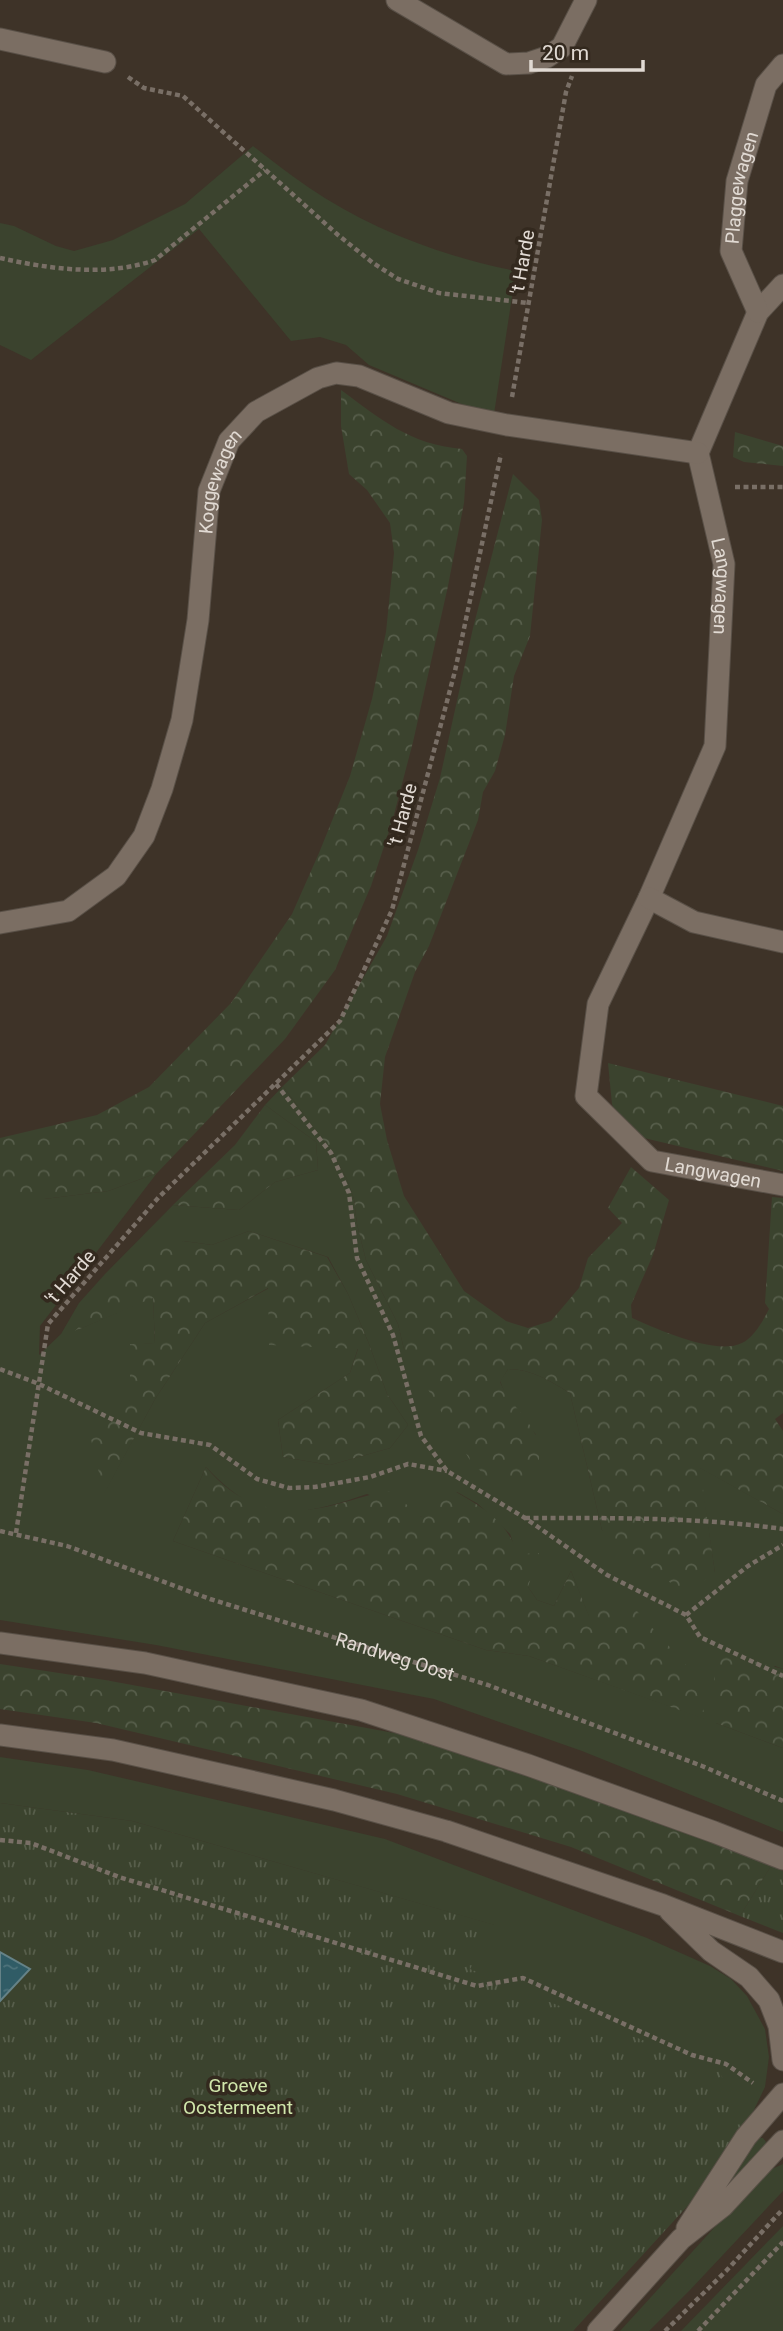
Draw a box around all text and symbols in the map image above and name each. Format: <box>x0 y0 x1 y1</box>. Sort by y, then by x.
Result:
scale bar <box>531 28 643 72</box>
text: 20 m <box>542 41 589 65</box>
street label: Plaggewagen <box>721 129 763 245</box>
street label: 't Harde <box>506 228 539 296</box>
street label: Koggewagen <box>194 424 247 535</box>
street label: Langwagen <box>706 535 736 635</box>
street label: 't Harde <box>383 781 422 850</box>
street label: Langwagen <box>663 1153 763 1193</box>
street label: 't Harde <box>40 1245 100 1309</box>
street label: Randweg Oost <box>333 1628 457 1686</box>
park label: Groeve Oostermeent <box>183 2074 293 2119</box>

